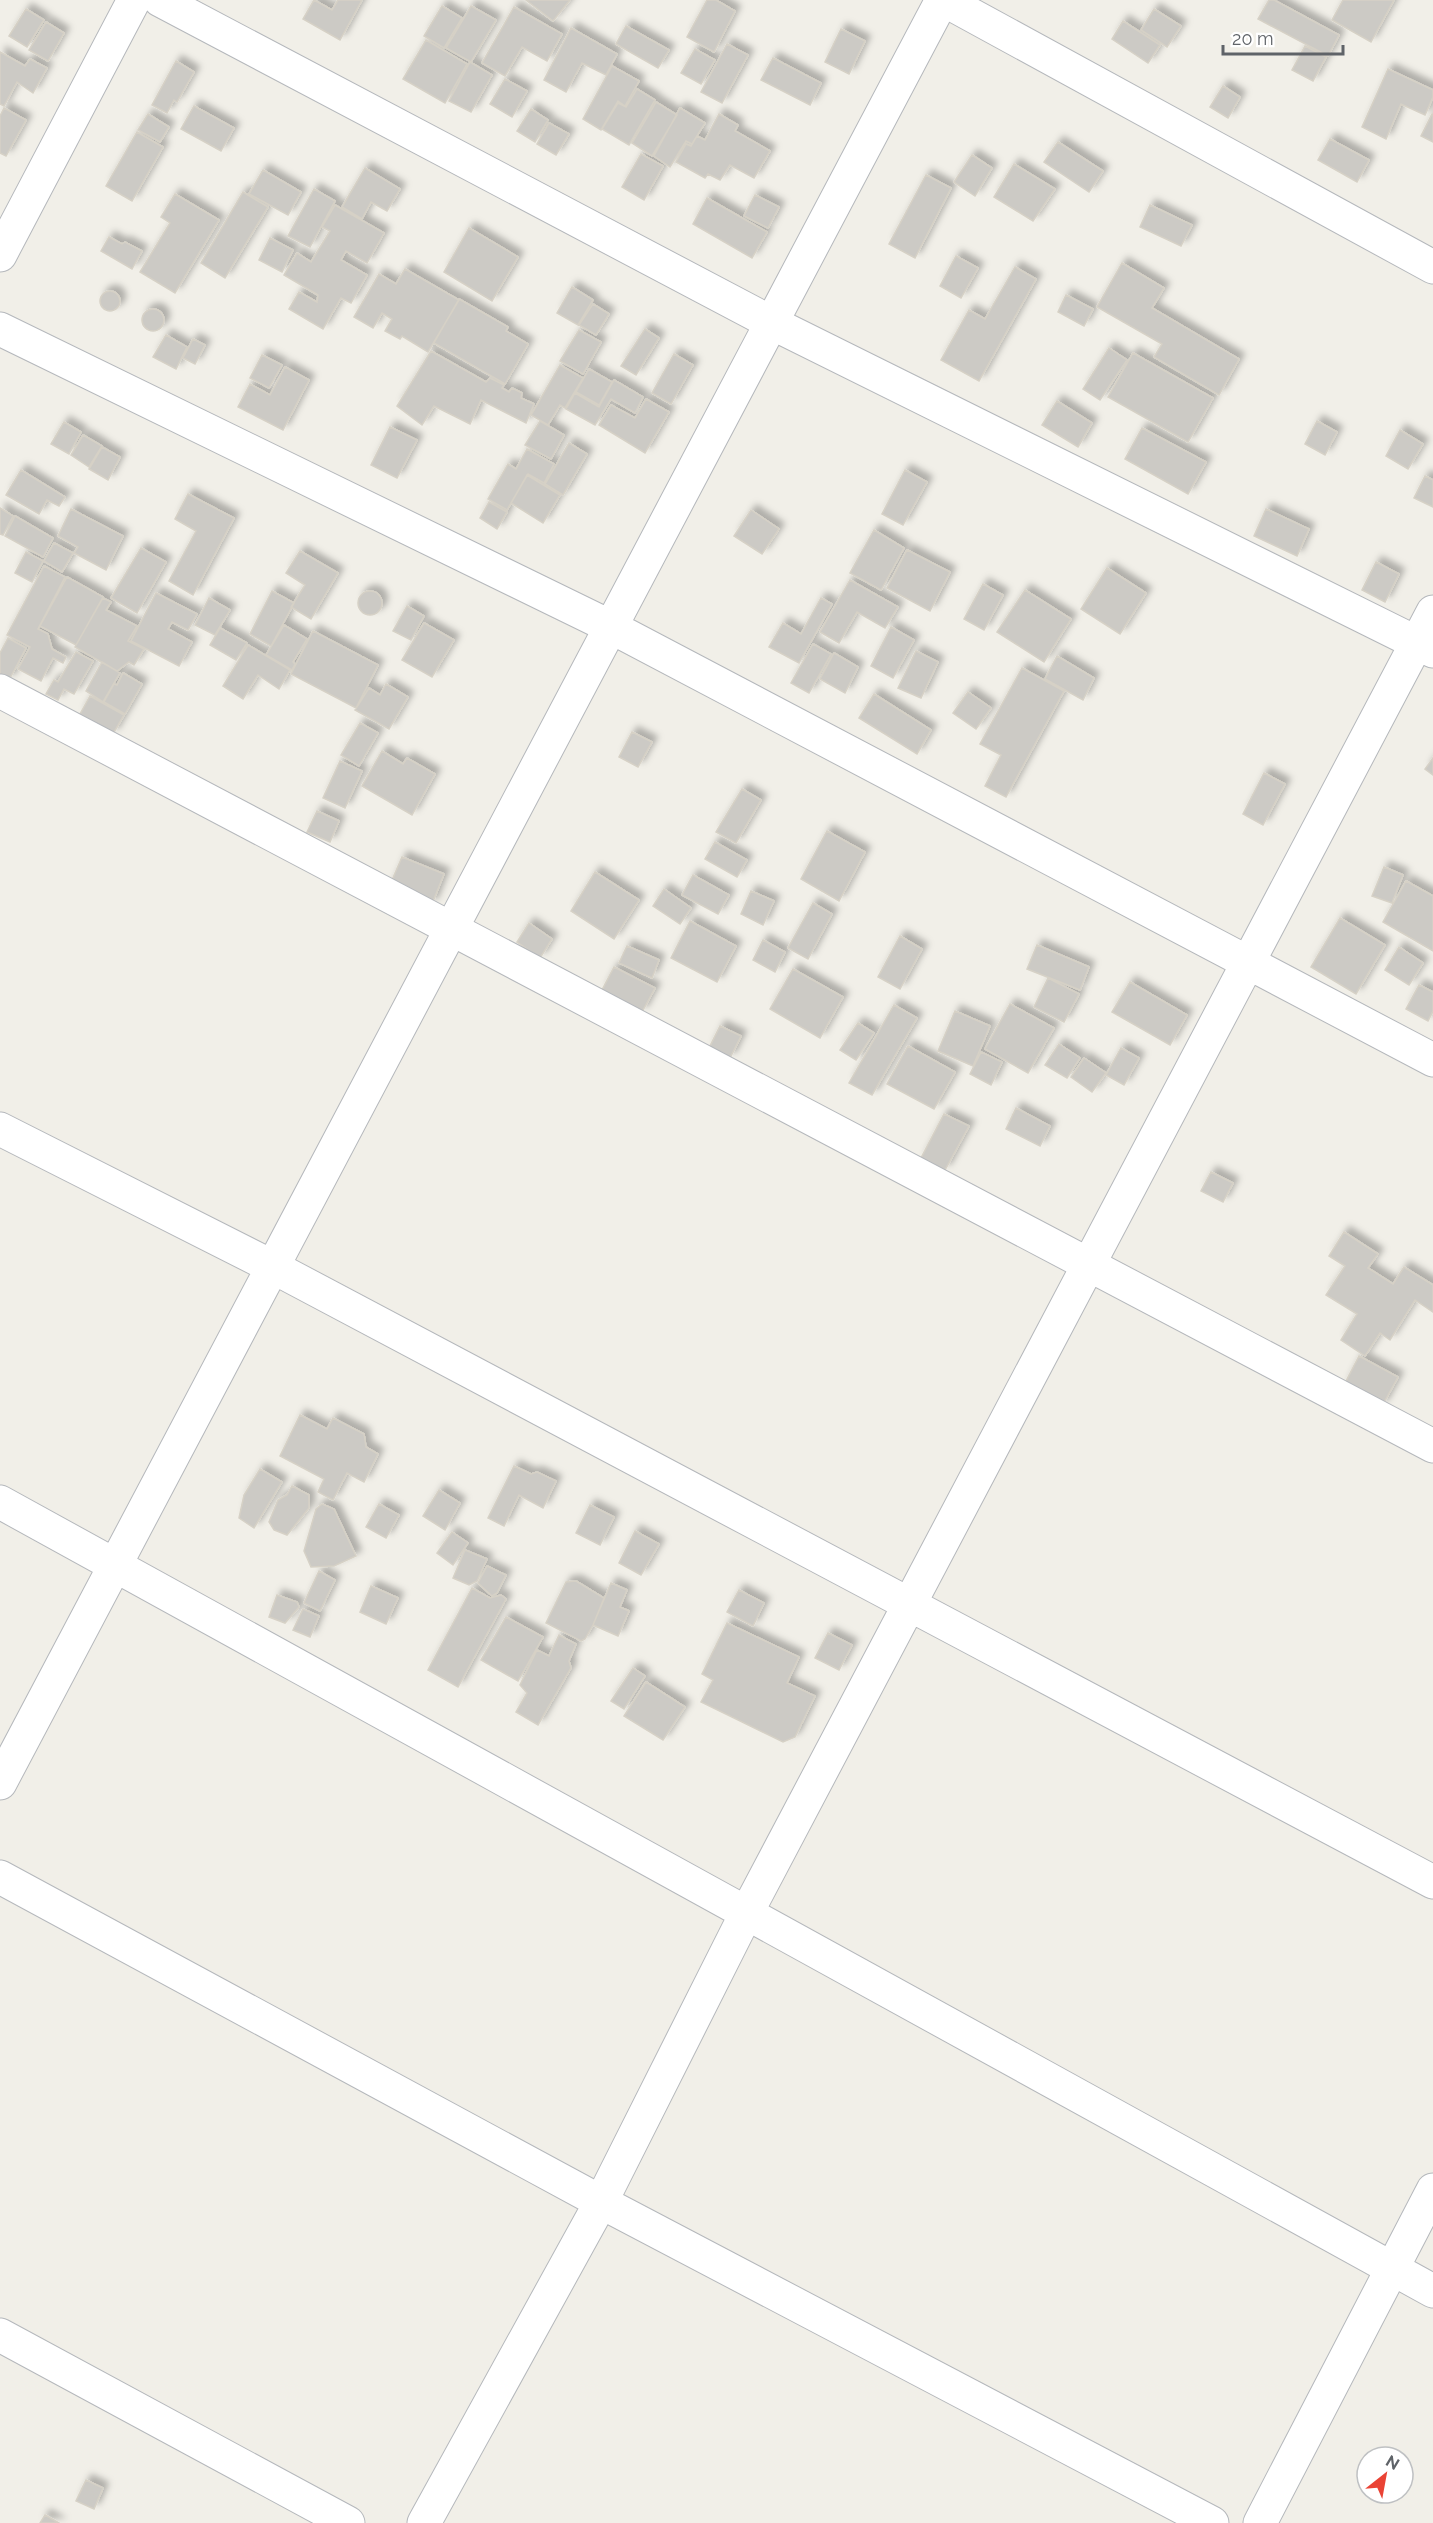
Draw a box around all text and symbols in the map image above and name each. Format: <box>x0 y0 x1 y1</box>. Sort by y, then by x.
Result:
scale bar <box>1223 18 1343 56</box>
text: 20 m <box>1232 28 1274 49</box>
north arrow <box>1355 2445 1415 2505</box>
text: N <box>1382 2451 1403 2474</box>

